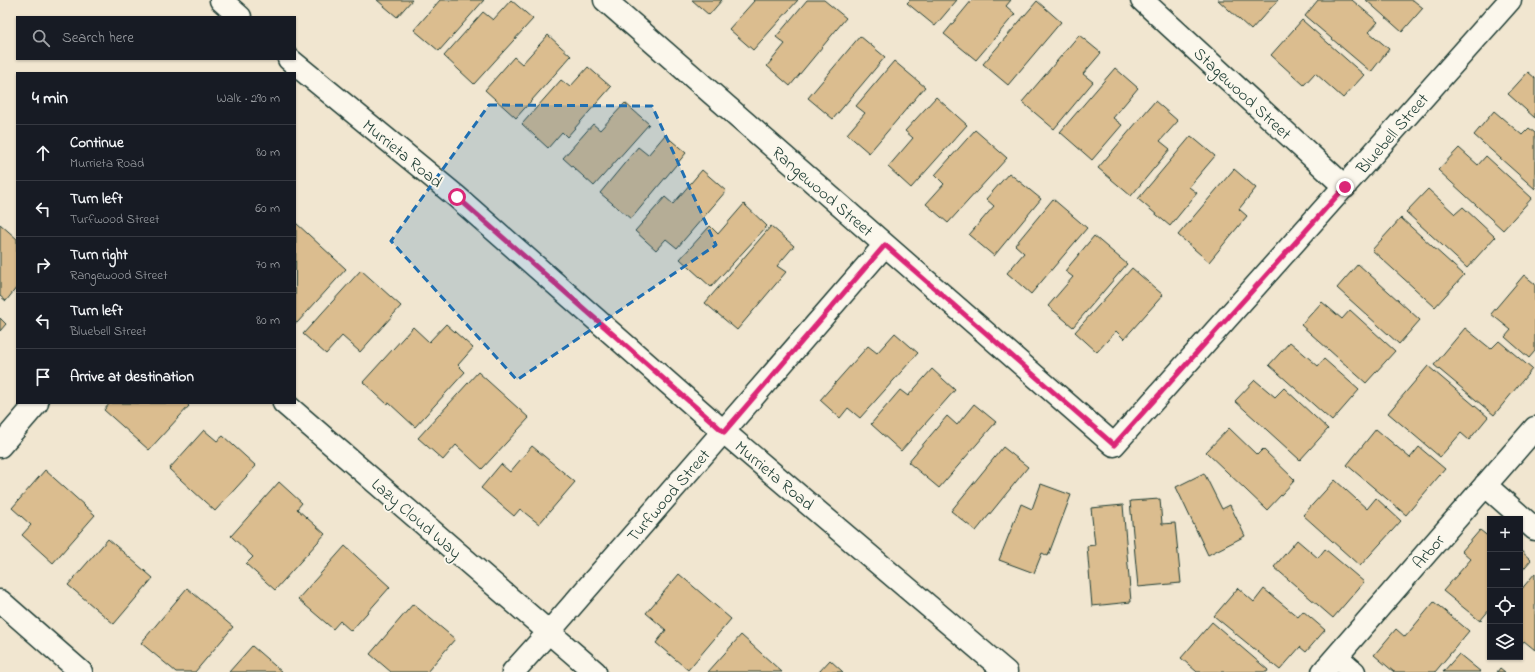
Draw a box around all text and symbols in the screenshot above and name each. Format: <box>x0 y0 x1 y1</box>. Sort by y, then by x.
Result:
search box <box>16 16 296 60</box>
icon: search <box>30 27 52 49</box>
text: Search here <box>62 27 134 49</box>
street label: Stagewood Street <box>1186 42 1297 148</box>
text: 4 min <box>32 86 68 111</box>
street label: Bluebell Street <box>1350 88 1436 181</box>
text: Walk · 290 m <box>216 89 280 108</box>
street label: Murrieta Road <box>356 114 448 195</box>
text: Continue <box>70 132 124 154</box>
street label: Rangewood Street <box>764 141 879 245</box>
icon: ahead <box>32 142 54 164</box>
text: 80 m <box>256 143 280 162</box>
text: Murrieta Road <box>70 154 144 173</box>
route end <box>1336 178 1354 196</box>
text: Turn left <box>70 188 123 210</box>
route start <box>448 188 466 206</box>
icon: left <box>32 198 54 220</box>
text: 60 m <box>255 199 280 218</box>
text: Turfwood Street <box>70 210 159 229</box>
text: Turn right <box>70 244 128 266</box>
icon: right <box>32 254 54 276</box>
text: 70 m <box>256 255 280 274</box>
text: Rangewood Street <box>70 266 168 285</box>
text: Turn left <box>70 300 123 322</box>
icon: left <box>32 310 54 332</box>
text: 80 m <box>256 311 280 330</box>
text: Bluebell Street <box>70 322 146 341</box>
icon: arrive <box>32 366 54 388</box>
text: Arrive at destination <box>70 366 194 388</box>
street label: Murrieta Road <box>729 435 820 517</box>
street label: Turfwood Street <box>621 443 717 548</box>
street label: Lazy Cloud Way <box>365 473 467 566</box>
map controls <box>1487 516 1523 660</box>
button: + <box>1487 516 1523 552</box>
street label: Arbor <box>1407 529 1452 575</box>
button: − <box>1487 552 1523 588</box>
button: locate <box>1487 588 1523 624</box>
button: layers <box>1487 624 1523 660</box>

